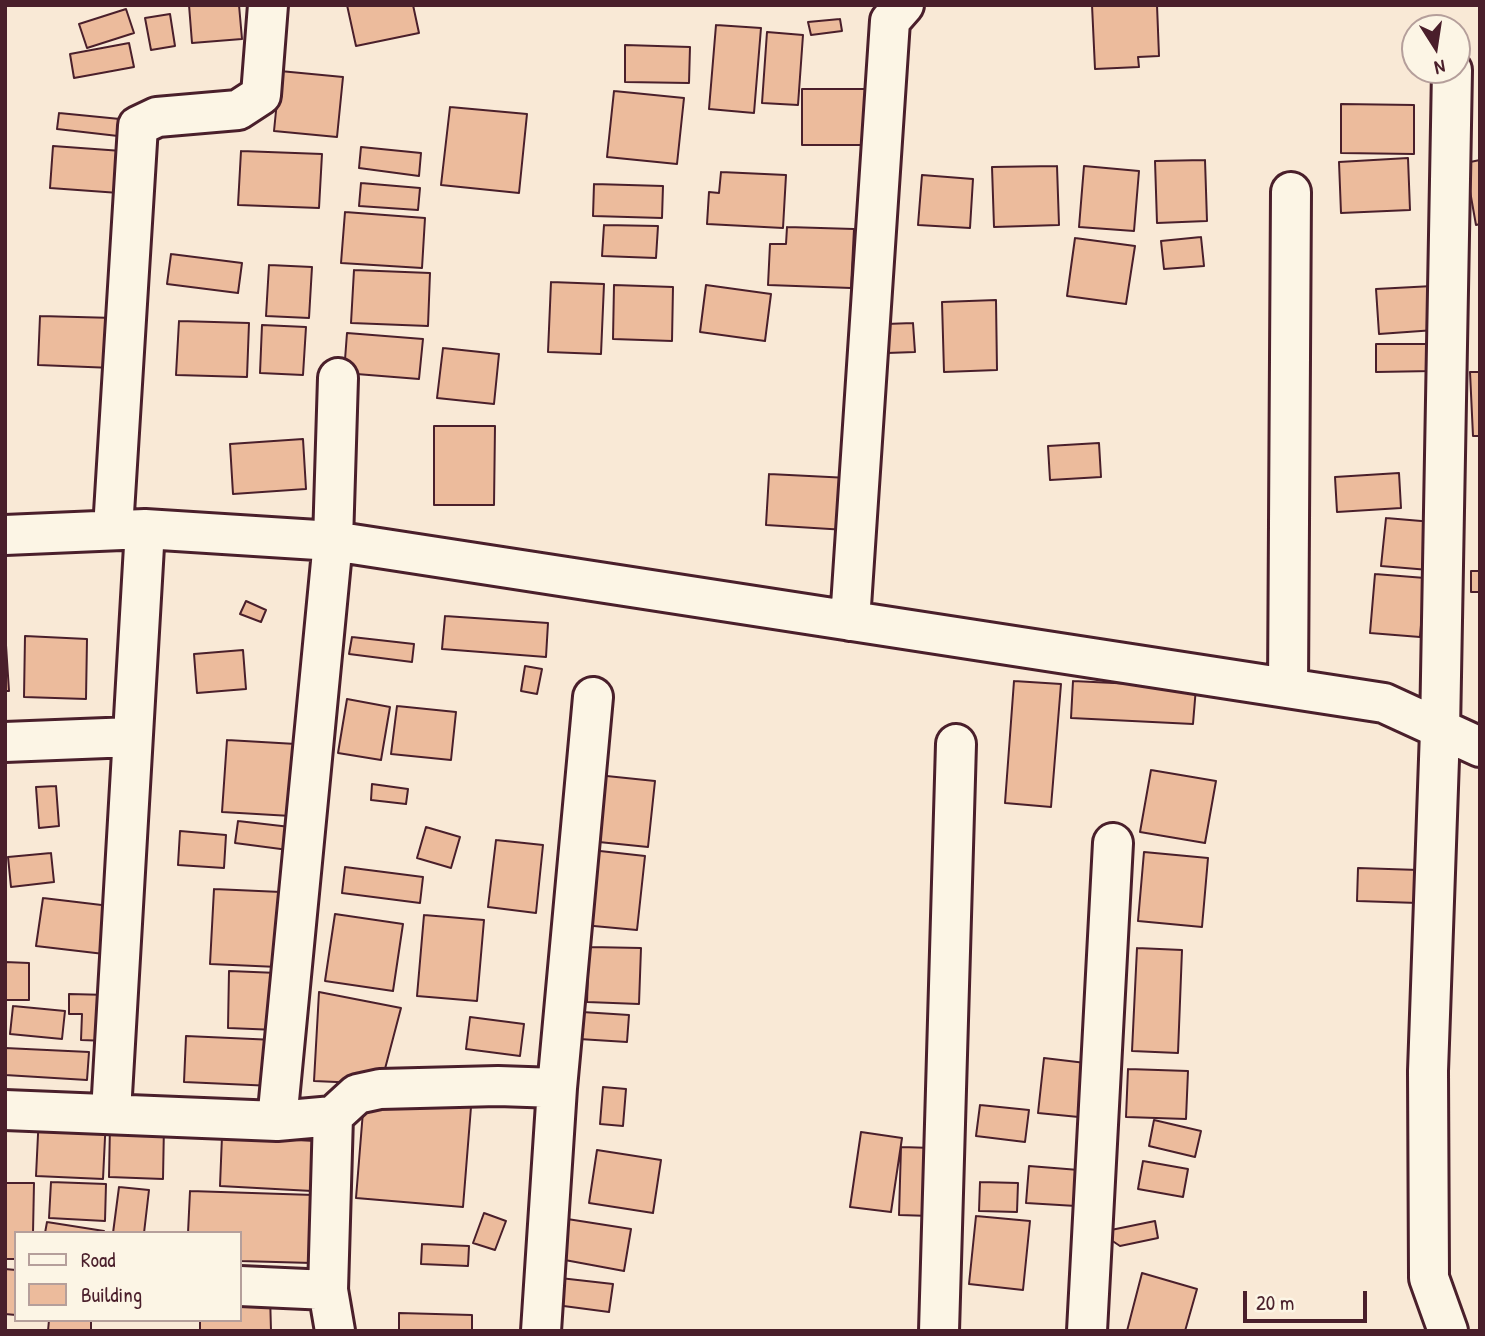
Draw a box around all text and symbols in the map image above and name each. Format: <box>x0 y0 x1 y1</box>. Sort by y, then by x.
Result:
north arrow <box>1401 14 1471 84</box>
text: N <box>1432 54 1448 81</box>
legend <box>14 1231 242 1322</box>
text: Road <box>81 1245 115 1274</box>
scale bar <box>1247 1276 1371 1320</box>
text: Building <box>81 1280 142 1309</box>
text: 20 m <box>1256 1288 1294 1317</box>

